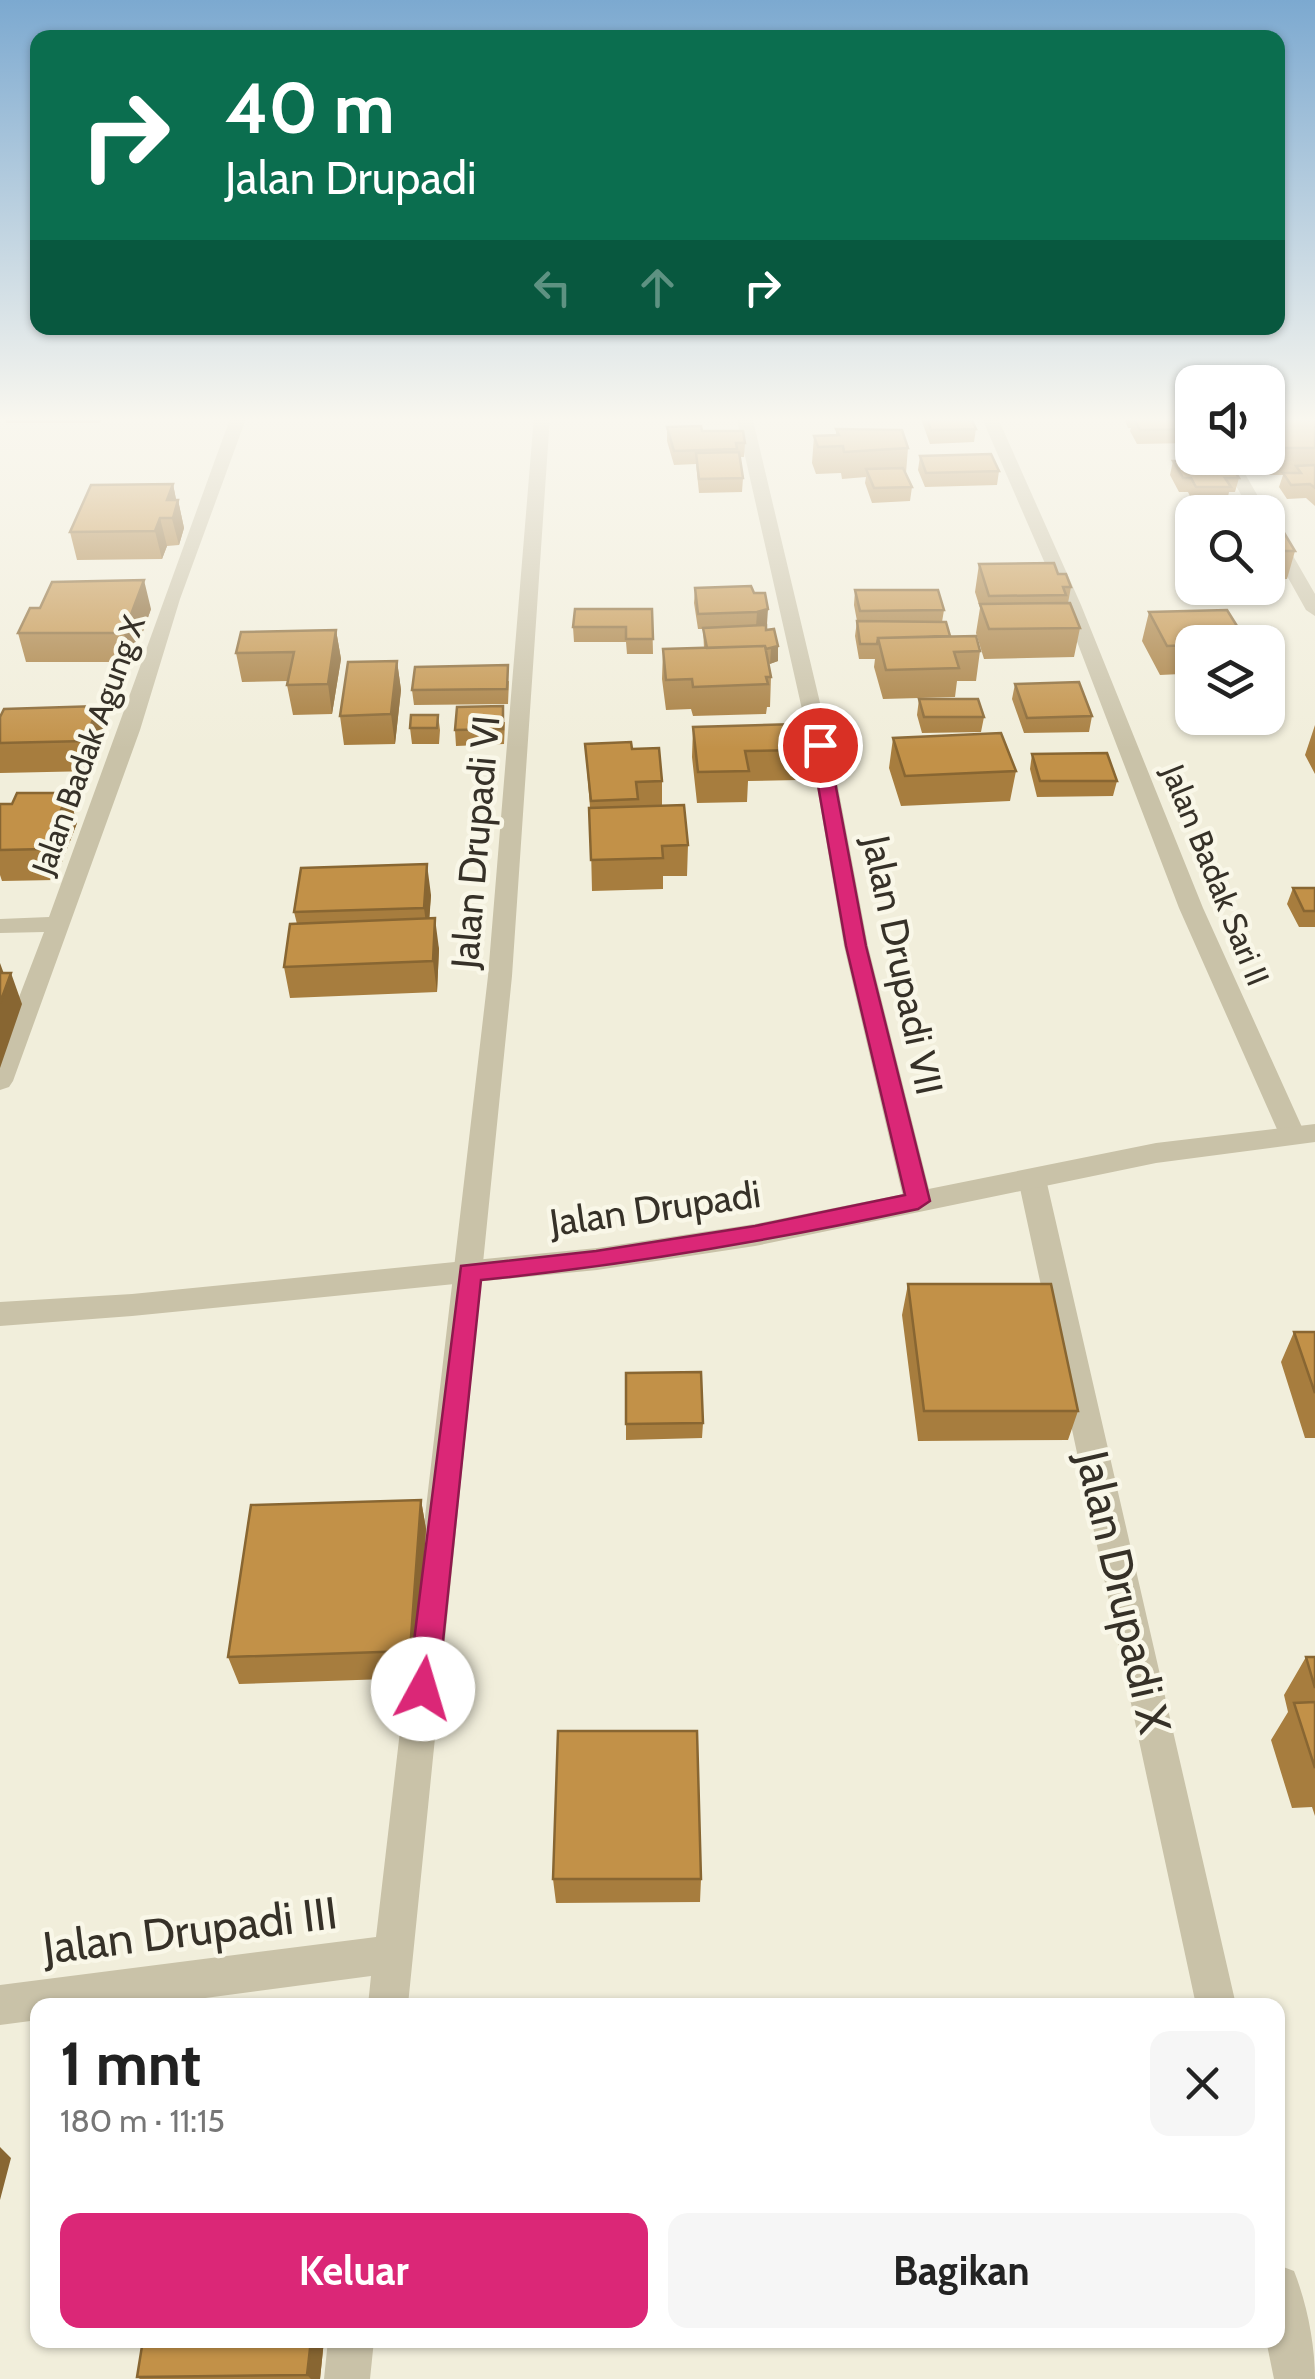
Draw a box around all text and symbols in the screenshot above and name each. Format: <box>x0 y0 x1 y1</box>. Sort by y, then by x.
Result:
text: 40 m <box>225 65 394 151</box>
icon: right <box>60 70 190 200</box>
text: Jalan Drupadi <box>225 151 477 205</box>
icon: left <box>525 260 580 315</box>
icon: ahead <box>630 260 685 315</box>
icon: right <box>735 260 790 315</box>
map controls <box>1175 365 1285 735</box>
button: sound <box>1175 365 1285 475</box>
button: search <box>1175 495 1285 605</box>
street label: Jalan Badak Agung X <box>23 610 153 881</box>
button: layers <box>1175 625 1285 735</box>
pin <box>778 703 863 788</box>
street label: Jalan Drupadi VI <box>440 714 509 971</box>
icon: arrive <box>793 718 848 773</box>
street label: Jalan Badak Sari II <box>1154 758 1278 991</box>
street label: Jalan Drupadi VII <box>852 830 953 1099</box>
street label: Jalan Drupadi <box>546 1170 763 1246</box>
street label: Jalan Drupadi X <box>1065 1444 1183 1739</box>
position arrow <box>371 1637 475 1741</box>
street label: Jalan Drupadi III <box>39 1885 340 1975</box>
text: 1 mnt <box>60 2027 201 2100</box>
button: close <box>1150 2031 1255 2136</box>
text: 180 m · 11:15 <box>60 2101 225 2140</box>
button: Keluar <box>60 2213 648 2328</box>
button: Bagikan <box>668 2213 1255 2328</box>

